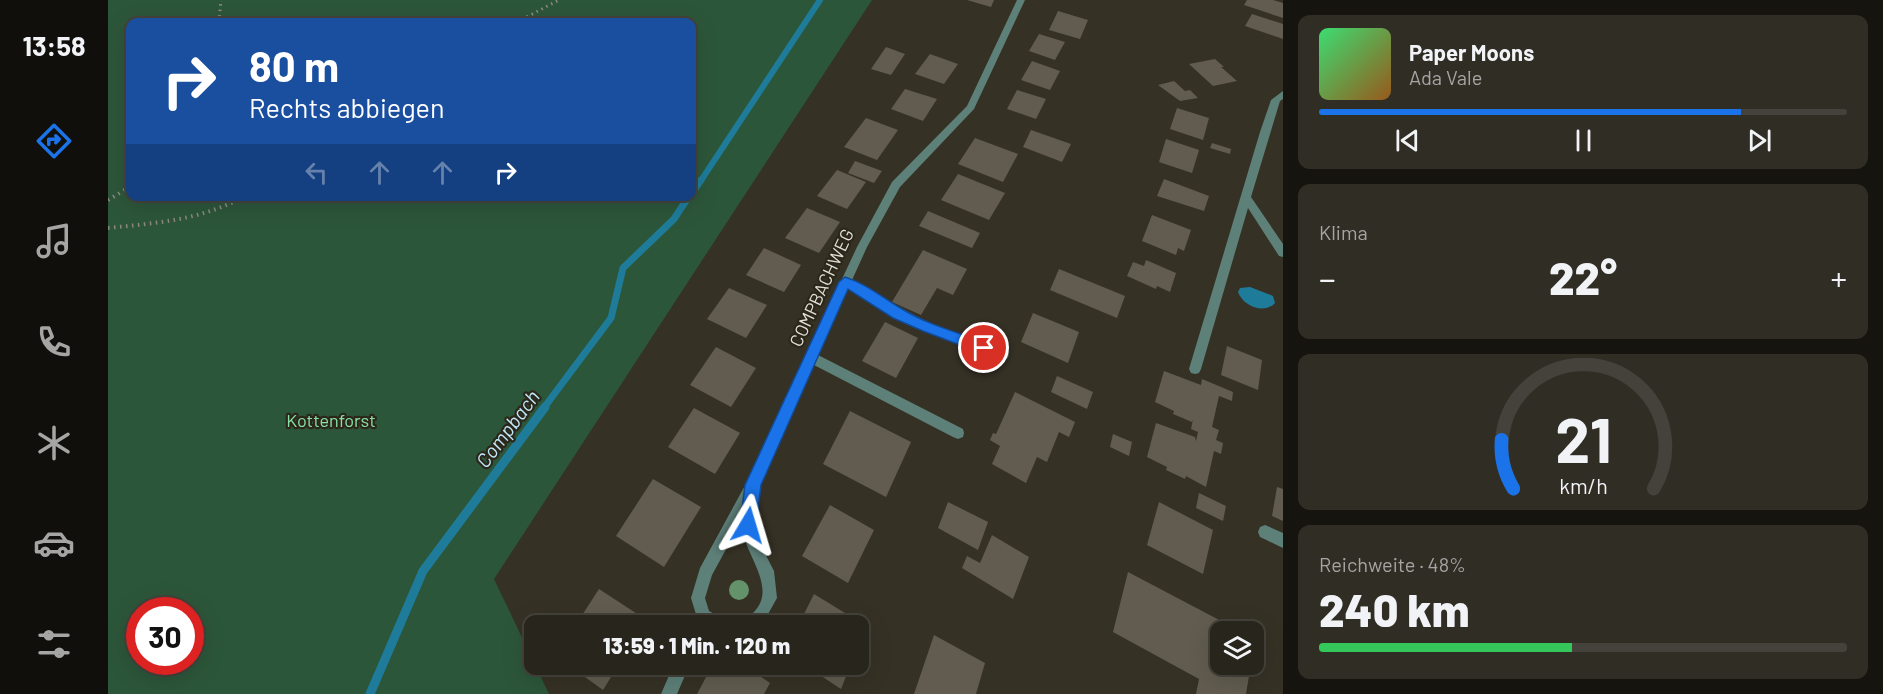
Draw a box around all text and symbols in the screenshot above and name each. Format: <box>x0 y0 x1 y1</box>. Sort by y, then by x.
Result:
text: 13:58 <box>22 29 86 61</box>
text: Paper Moons <box>1409 39 1534 65</box>
text: 80 m <box>249 40 339 90</box>
icon: right <box>150 42 228 120</box>
text: Ada Vale <box>1409 65 1482 89</box>
text: Rechts abbiegen <box>249 91 445 123</box>
icon: directions <box>33 120 75 162</box>
icon: previous <box>1391 124 1424 157</box>
icon: pause <box>1567 124 1600 157</box>
icon: next <box>1743 124 1776 157</box>
icon: left <box>300 156 333 189</box>
icon: ahead <box>363 156 396 189</box>
icon: ahead <box>426 156 459 189</box>
icon: right <box>489 156 522 189</box>
icon: music <box>33 220 75 262</box>
text: Klima <box>1319 220 1368 244</box>
street label: COMPBACHWEG <box>784 225 858 350</box>
text: 22° <box>1549 250 1617 304</box>
text: − <box>1319 258 1336 298</box>
text: + <box>1830 258 1847 298</box>
icon: phone <box>33 321 75 363</box>
pin <box>958 322 1009 373</box>
icon: arrive <box>967 331 1000 364</box>
water label: Compbach <box>470 385 544 472</box>
text: 21 <box>1555 401 1611 475</box>
park label: Kottenforst <box>286 409 376 431</box>
icon: climate <box>33 422 75 464</box>
text: km/h <box>1559 473 1607 498</box>
position arrow <box>716 493 780 557</box>
icon: car <box>33 522 75 564</box>
text: Reichweite · 48% <box>1319 552 1466 576</box>
text: 240 km <box>1319 582 1470 636</box>
speed limit sign: 30 <box>126 597 204 675</box>
map controls <box>1210 621 1264 675</box>
button: layers <box>1210 621 1264 675</box>
icon: filters <box>33 623 75 665</box>
text: 13:59 · 1 Min. · 120 m <box>603 632 790 658</box>

